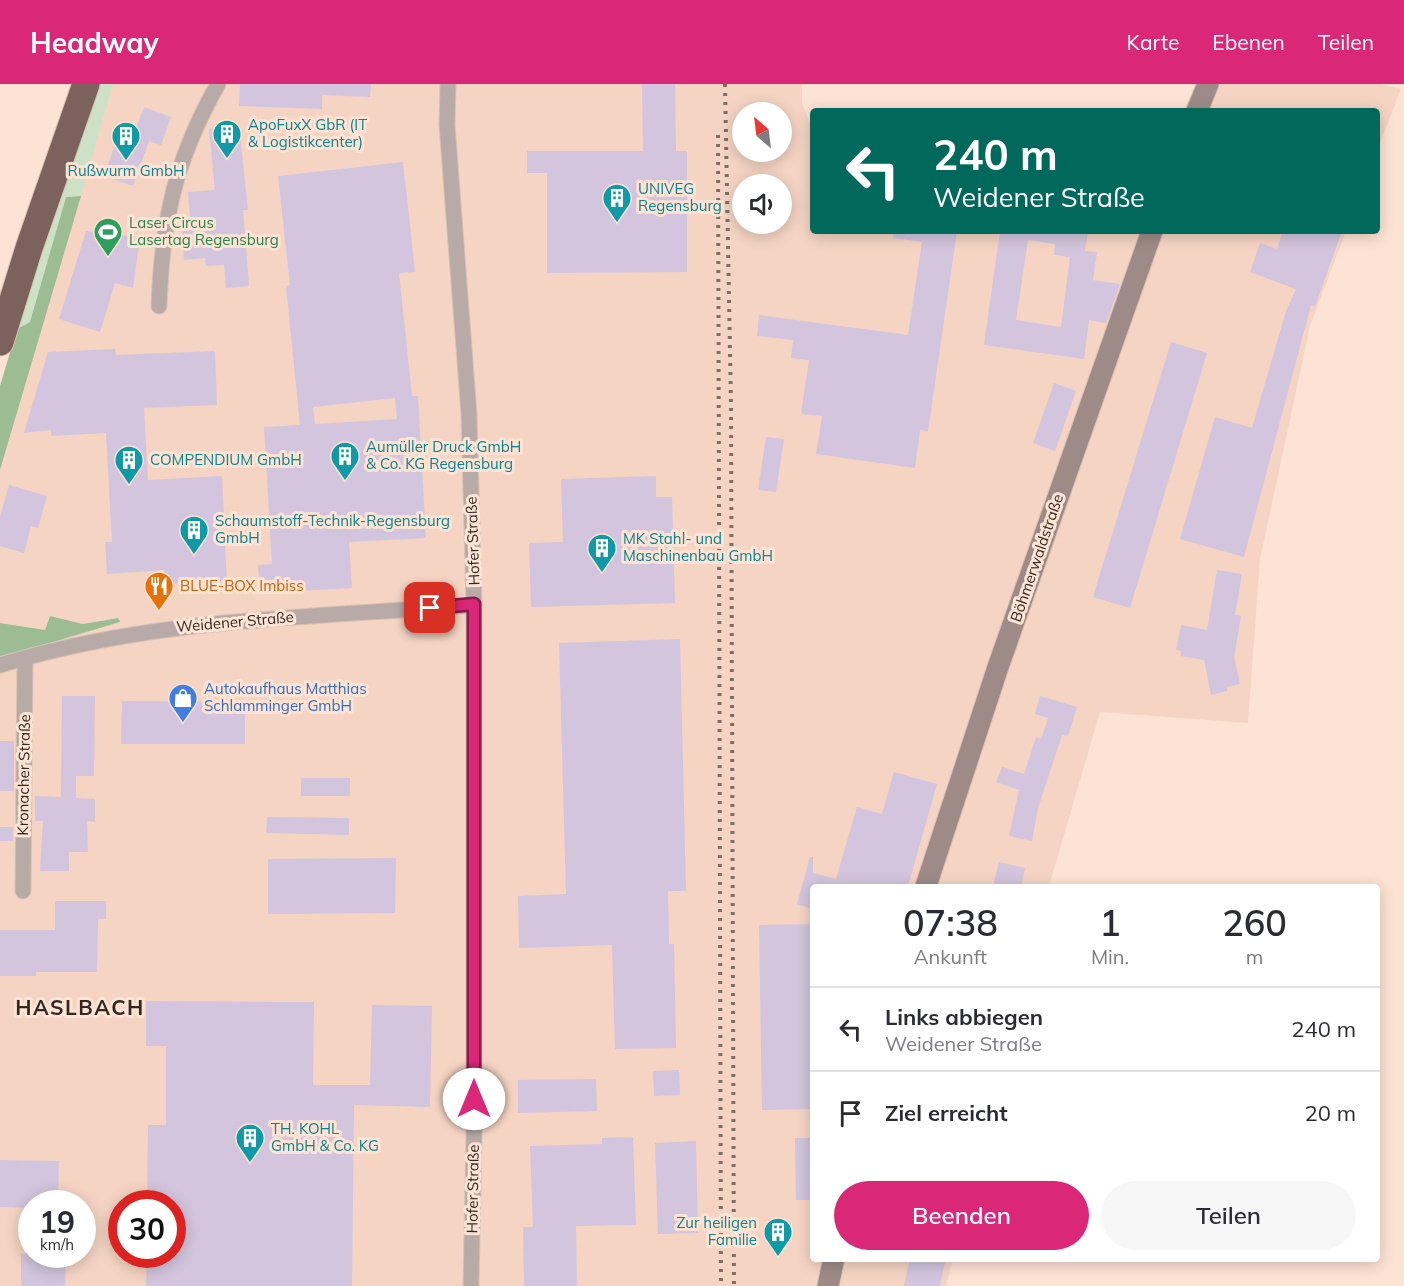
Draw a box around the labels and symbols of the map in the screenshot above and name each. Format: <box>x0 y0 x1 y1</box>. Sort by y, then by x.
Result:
north arrow <box>732 102 792 162</box>
place label: ApoFuxX GbR (IT & Logistikcenter) <box>248 115 367 151</box>
building icon: ApoFuxX GbR (IT & Logistikcenter) <box>211 118 243 160</box>
building icon: Rußwurm GmbH <box>110 120 142 162</box>
place label: Rußwurm GmbH <box>68 161 185 180</box>
place label: UNIVEG Regensburg <box>638 179 722 215</box>
building icon: UNIVEG Regensburg <box>601 182 633 224</box>
place label: Laser Circus Lasertag Regensburg <box>129 213 279 249</box>
sports icon: Laser Circus Lasertag Regensburg <box>92 216 124 258</box>
place label: Aumüller Druck GmbH & Co. KG Regensburg <box>366 437 521 473</box>
building icon: Aumüller Druck GmbH & Co. KG Regensburg <box>329 440 361 482</box>
building icon: COMPENDIUM GmbH <box>113 444 145 486</box>
place label: COMPENDIUM GmbH <box>150 450 302 469</box>
street label: Böhmerwaldstraße <box>1006 491 1067 624</box>
street label: Hofer Straße <box>461 496 484 586</box>
place label: Schaumstoff-Technik-Regensburg GmbH <box>215 511 450 547</box>
building icon: Schaumstoff-Technik-Regensburg GmbH <box>178 514 210 556</box>
place label: MK Stahl- und Maschinenbau GmbH <box>623 529 773 565</box>
building icon: MK Stahl- und Maschinenbau GmbH <box>586 532 618 574</box>
restaurant icon: BLUE-BOX Imbiss <box>143 570 175 612</box>
place label: BLUE-BOX Imbiss <box>180 576 304 595</box>
pin <box>404 582 455 633</box>
street label: Weidener Straße <box>176 607 294 636</box>
place label: Autokaufhaus Matthias Schlamminger GmbH <box>204 679 367 715</box>
shop icon: Autokaufhaus Matthias Schlamminger GmbH <box>167 682 199 724</box>
street label: Kronacher Straße <box>13 714 34 836</box>
district label: HASLBACH <box>15 994 145 1020</box>
position arrow <box>442 1067 506 1131</box>
place label: TH. KOHL GmbH & Co. KG <box>271 1119 379 1155</box>
building icon: TH. KOHL GmbH & Co. KG <box>234 1122 266 1164</box>
street label: Hofer Straße <box>462 1144 483 1234</box>
speed limit sign: 30 <box>108 1190 186 1268</box>
place label: Zur heiligen Familie <box>677 1213 757 1249</box>
building icon: Zur heiligen Familie <box>762 1216 794 1258</box>

